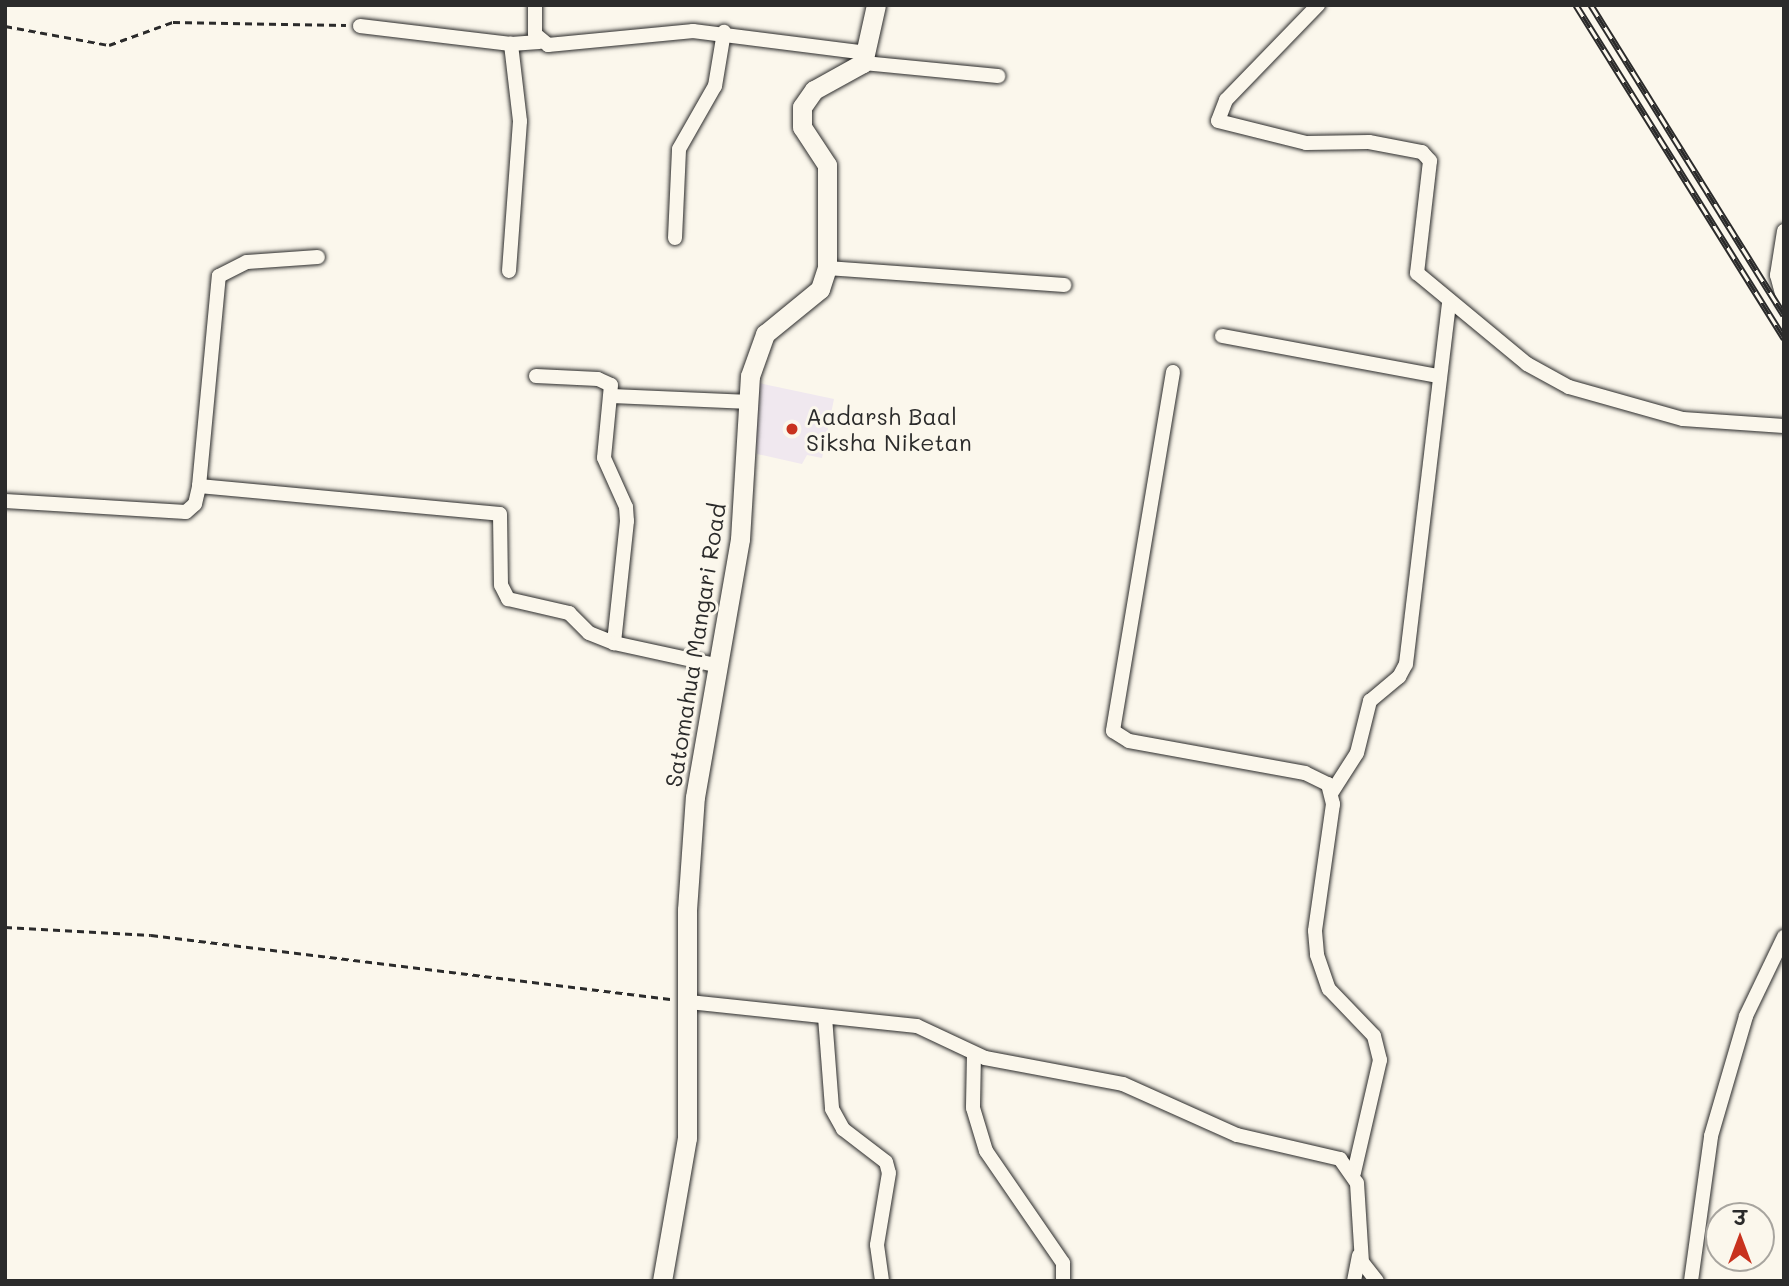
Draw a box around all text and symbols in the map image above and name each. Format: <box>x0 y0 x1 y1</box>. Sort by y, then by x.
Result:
place label: Aadarsh Baal Siksha Niketan <box>806 402 972 456</box>
marker: Aadarsh Baal Siksha Niketan <box>784 421 800 437</box>
street label: Satomahua Mangari Road <box>659 501 731 789</box>
north arrow <box>1705 1202 1775 1272</box>
text: उ <box>1734 1205 1746 1230</box>

